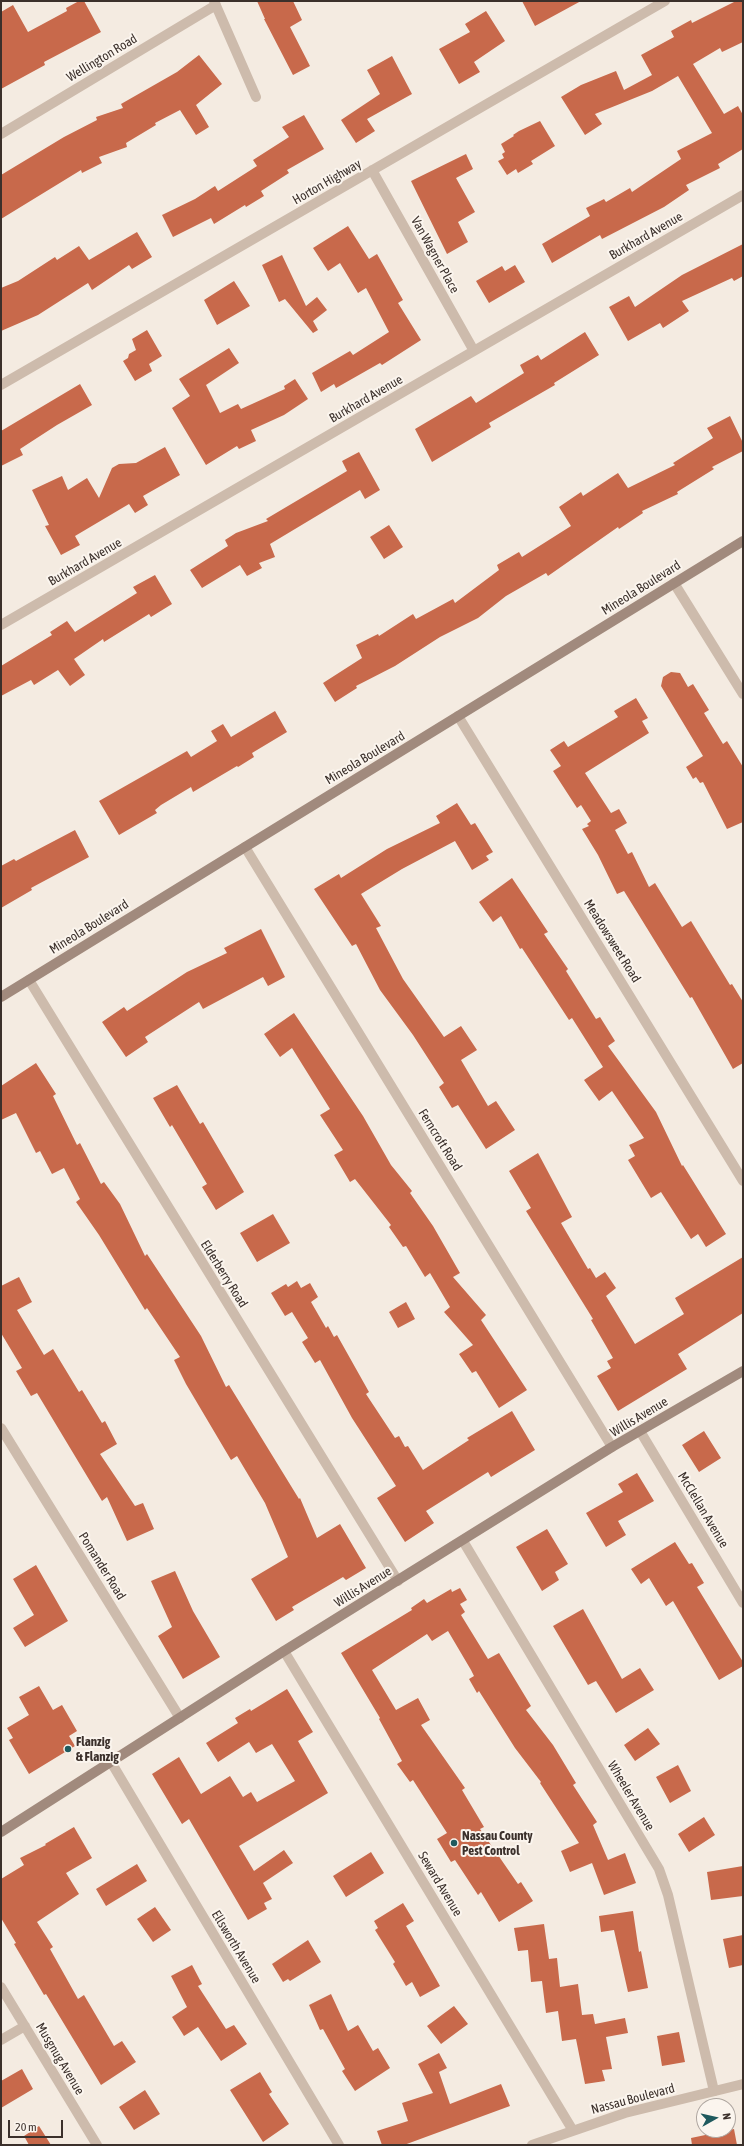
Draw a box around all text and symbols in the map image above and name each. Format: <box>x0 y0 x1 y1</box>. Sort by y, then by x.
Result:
street label: Wellington Road <box>64 31 140 85</box>
street label: Horton Highway <box>290 156 364 208</box>
street label: Burkhard Avenue <box>607 209 685 263</box>
street label: Van Wagner Place <box>408 214 462 296</box>
street label: Burkhard Avenue <box>327 372 405 426</box>
street label: Burkhard Avenue <box>46 535 124 589</box>
street label: Mineola Boulevard <box>599 558 683 618</box>
street label: Mineola Boulevard <box>322 728 408 788</box>
street label: Mineola Boulevard <box>47 897 131 957</box>
street label: Meadowsweet Road <box>580 897 644 985</box>
street label: Ferncroft Road <box>415 1106 465 1174</box>
street label: Elderberry Road <box>197 1237 251 1311</box>
street label: Willis Avenue <box>607 1394 671 1440</box>
street label: McClellan Avenue <box>674 1469 732 1551</box>
street label: Pomander Road <box>75 1529 129 1603</box>
street label: Willis Avenue <box>331 1563 395 1611</box>
place label: Flanzig & Flanzig <box>76 1734 119 1765</box>
marker: Flanzig & Flanzig <box>63 1744 73 1754</box>
street label: Wheeler Avenue <box>604 1758 658 1834</box>
place label: Nassau County Pest Control <box>462 1828 533 1859</box>
marker: Nassau County Pest Control <box>449 1838 459 1848</box>
street label: Seward Avenue <box>415 1849 465 1919</box>
street label: Ellsworth Avenue <box>208 1908 264 1986</box>
street label: Musgnug Avenue <box>32 2020 88 2098</box>
street label: Nassau Boulevard <box>589 2080 677 2118</box>
north arrow <box>696 2098 736 2138</box>
scale bar <box>10 2112 65 2138</box>
text: N <box>720 2112 733 2121</box>
text: 20 m <box>15 2120 37 2134</box>

